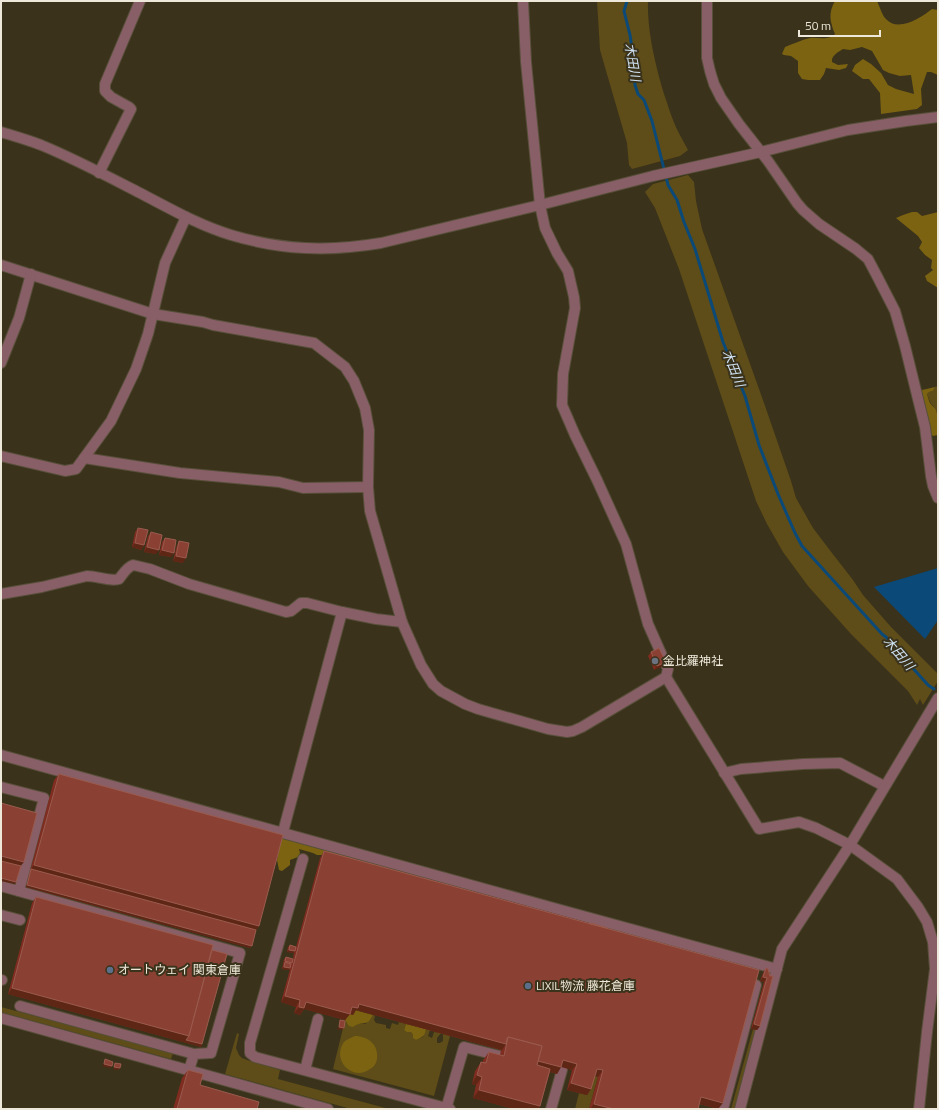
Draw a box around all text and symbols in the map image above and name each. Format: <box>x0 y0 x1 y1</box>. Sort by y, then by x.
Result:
scale bar <box>799 12 880 38</box>
text: 50 m <box>805 16 831 35</box>
water label: 木田川 <box>620 41 647 85</box>
water label: 木田川 <box>717 346 751 392</box>
water label: 木田川 <box>879 632 921 676</box>
place label: 金比羅神社 <box>663 651 723 670</box>
marker: 金比羅神社 <box>650 656 660 666</box>
place label: オートウェイ 関東倉庫 <box>118 960 241 979</box>
marker: オートウェイ 関東倉庫 <box>105 965 115 975</box>
place label: LIXIL物流 藤花倉庫 <box>536 976 635 995</box>
marker: LIXIL物流 藤花倉庫 <box>523 981 533 991</box>

